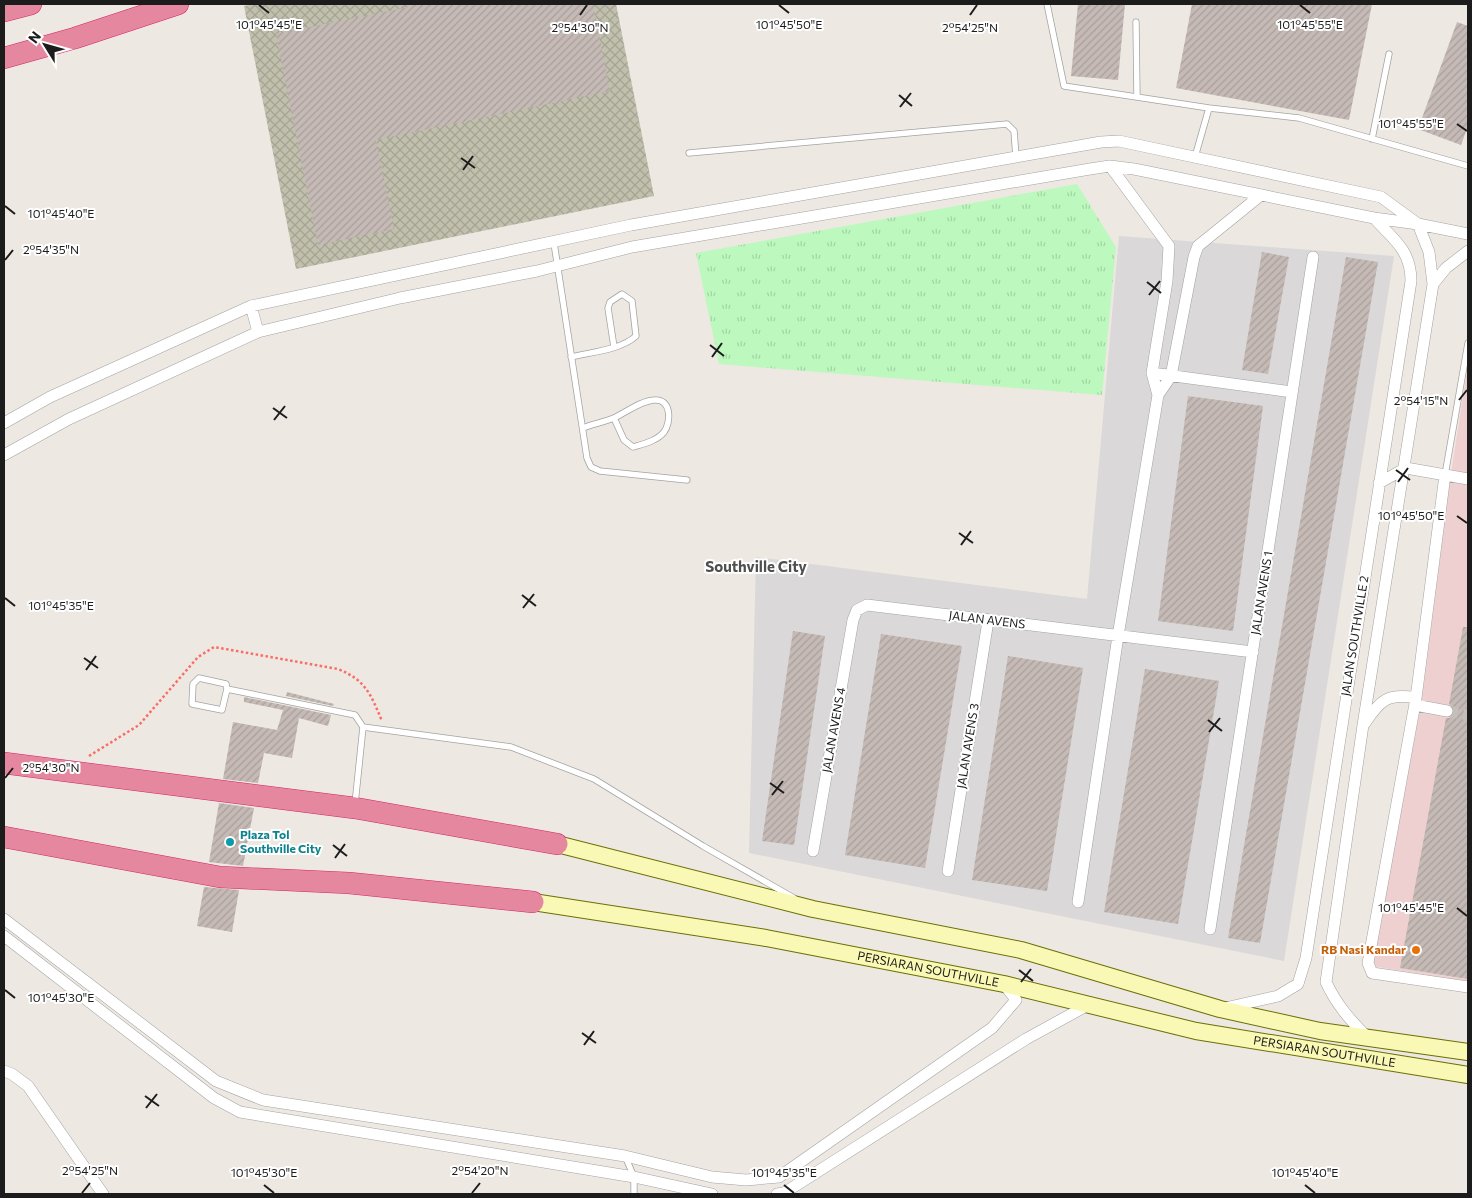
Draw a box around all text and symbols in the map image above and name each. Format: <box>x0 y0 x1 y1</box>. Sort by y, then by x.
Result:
text: 101°45'45"E <box>236 17 302 31</box>
text: 101°45'50"E <box>756 17 822 31</box>
text: 101°45'55"E <box>1277 17 1343 31</box>
north arrow <box>20 20 70 70</box>
text: 2°54'30"N <box>551 20 609 34</box>
text: 2°54'25"N <box>942 20 998 34</box>
text: N <box>24 28 44 46</box>
text: 101°45'55"E <box>1378 116 1444 130</box>
text: 101°45'40"E <box>28 206 94 220</box>
text: 2°54'35"N <box>23 242 79 256</box>
text: 2°54'15"N <box>1394 393 1448 407</box>
text: 101°45'50"E <box>1378 508 1444 522</box>
street label: JALAN AVENS 1 <box>1247 550 1276 636</box>
district label: Southville City <box>705 557 808 575</box>
street label: JALAN SOUTHVILLE 2 <box>1338 574 1372 697</box>
text: 101°45'35"E <box>28 598 94 612</box>
street label: JALAN AVENS <box>948 607 1026 632</box>
street label: JALAN AVENS 4 <box>819 686 848 774</box>
street label: JALAN AVENS 3 <box>953 702 982 790</box>
text: 2°54'30"N <box>22 760 80 774</box>
place label: Plaza Tol Southville City <box>240 827 322 855</box>
marker: Plaza Tol Southville City <box>224 836 236 848</box>
text: 101°45'45"E <box>1378 900 1444 914</box>
place label: RB Nasi Kandar <box>1321 942 1406 956</box>
marker: RB Nasi Kandar <box>1410 944 1422 956</box>
street label: PERSIARAN SOUTHVILLE <box>856 948 1000 989</box>
text: 101°45'30"E <box>28 990 94 1004</box>
street label: PERSIARAN SOUTHVILLE <box>1252 1032 1397 1069</box>
text: 2°54'25"N <box>62 1163 118 1177</box>
text: 2°54'20"N <box>452 1163 508 1177</box>
text: 101°45'30"E <box>231 1165 297 1179</box>
text: 101°45'35"E <box>751 1165 817 1179</box>
text: 101°45'40"E <box>1272 1165 1338 1179</box>

